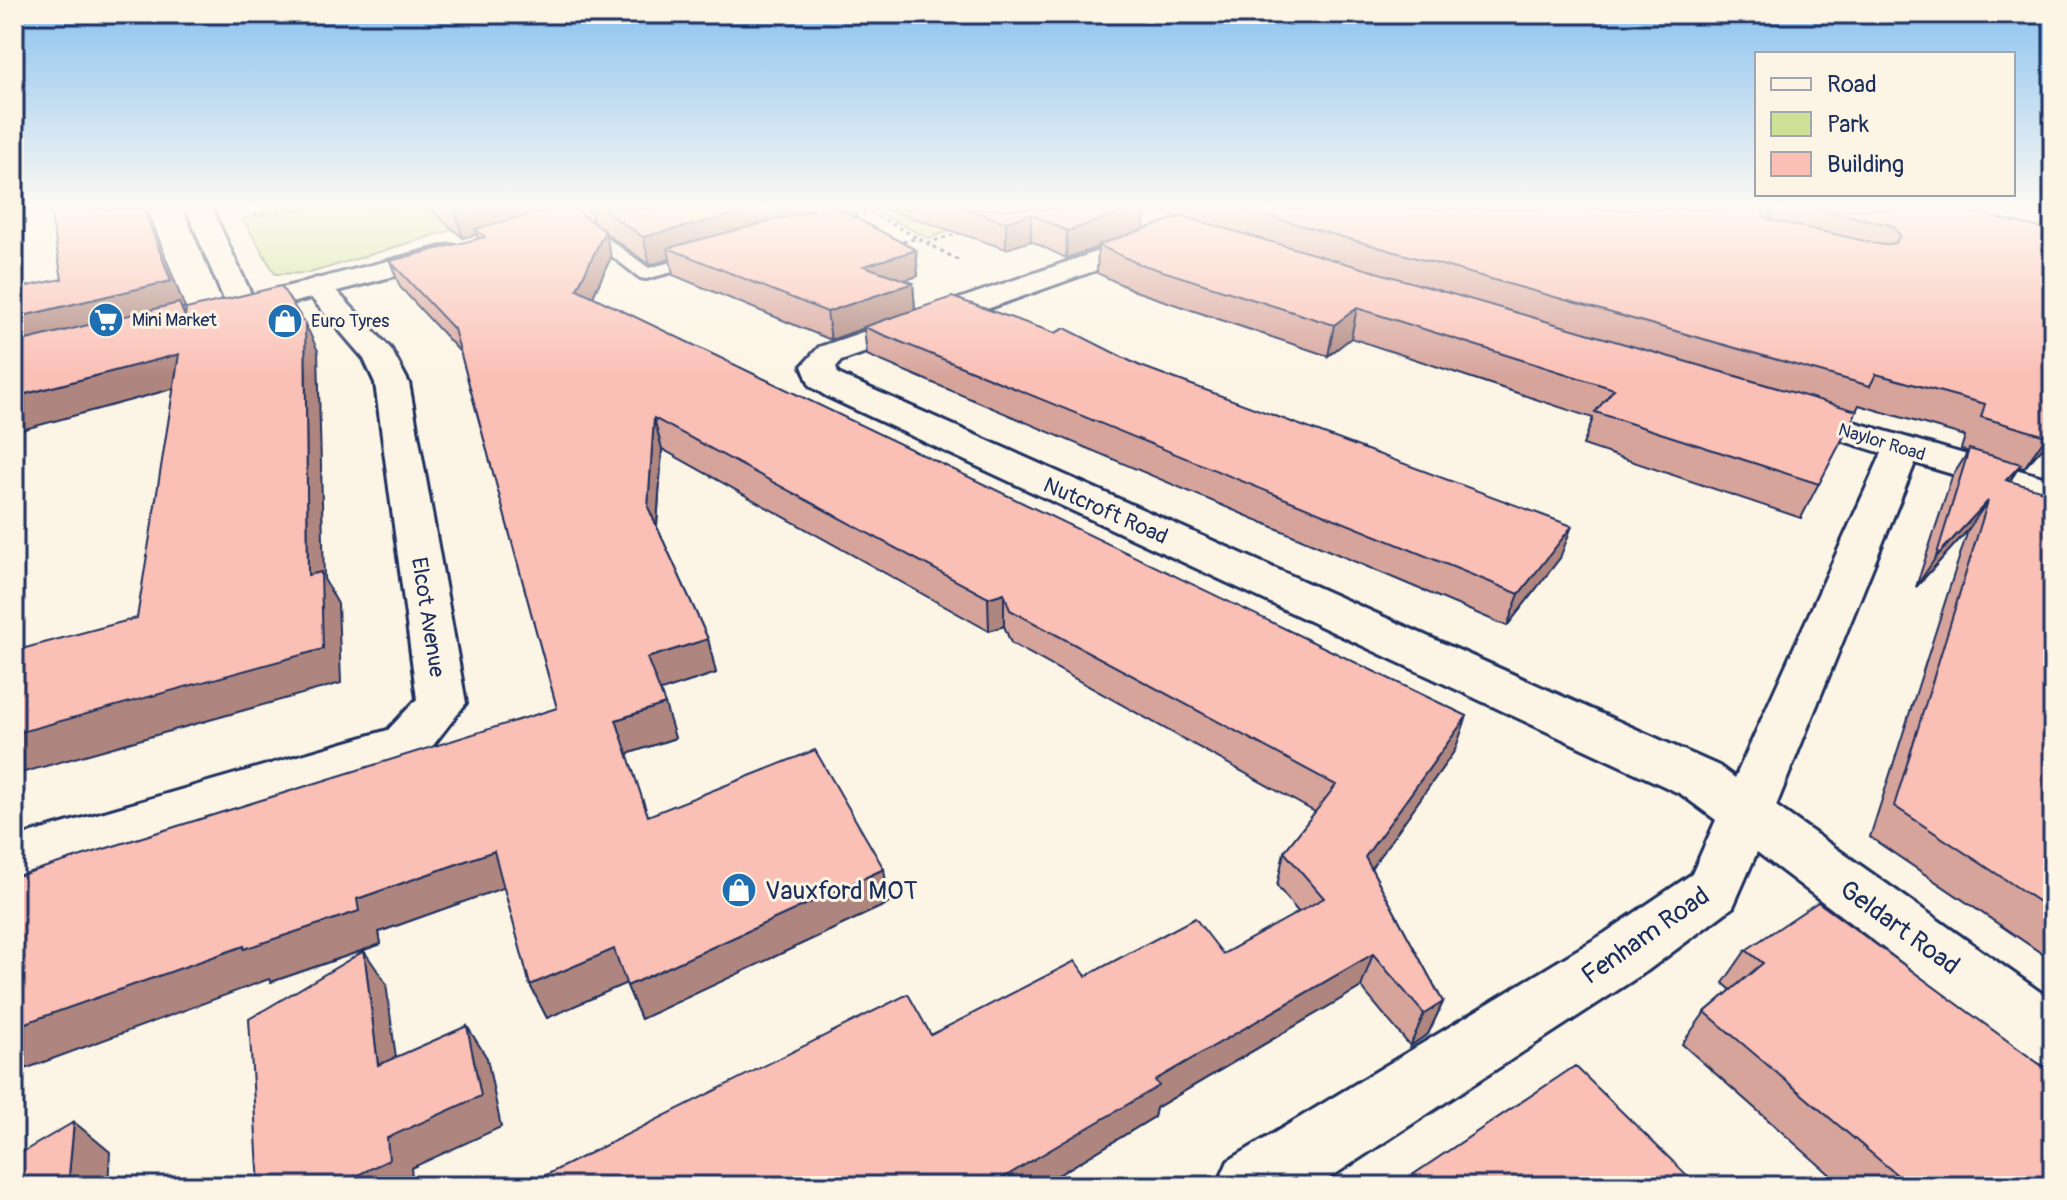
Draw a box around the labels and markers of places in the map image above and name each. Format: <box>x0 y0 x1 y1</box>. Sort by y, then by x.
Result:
supermarket icon: Mini Market <box>87 301 125 339</box>
shop icon: Euro Tyres <box>266 302 304 340</box>
place label: Mini Market <box>132 309 217 332</box>
place label: Euro Tyres <box>311 310 389 333</box>
shop icon: Vauxford MOT <box>720 871 758 909</box>
place label: Vauxford MOT <box>765 875 918 907</box>

